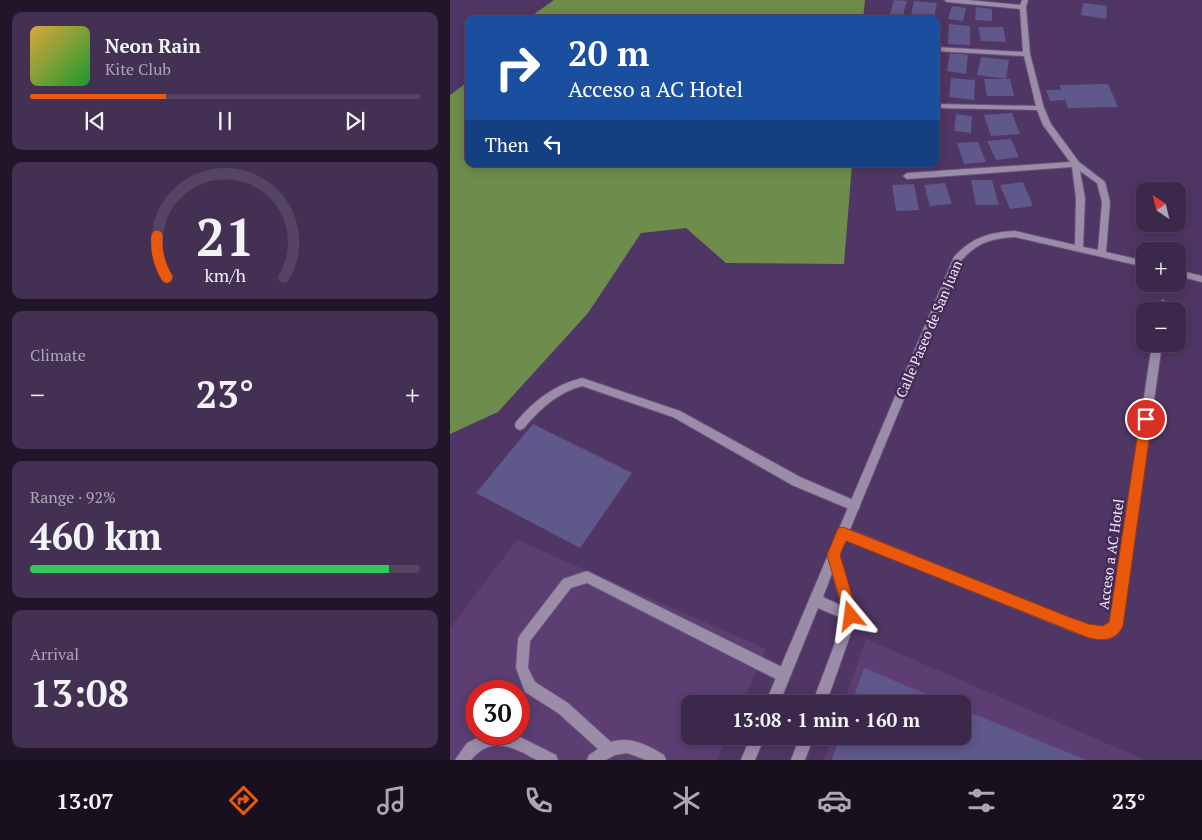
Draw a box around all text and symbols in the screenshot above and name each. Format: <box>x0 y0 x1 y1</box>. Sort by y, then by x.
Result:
text: 20 m <box>568 30 649 76</box>
text: Neon Rain <box>105 33 201 58</box>
icon: right <box>485 35 550 100</box>
text: Kite Club <box>105 58 171 80</box>
text: Acceso a AC Hotel <box>568 74 743 103</box>
icon: previous <box>81 107 109 135</box>
icon: pause <box>211 107 239 135</box>
icon: next <box>341 107 369 135</box>
icon: left <box>539 130 567 158</box>
text: Then <box>485 132 529 157</box>
north arrow <box>1136 182 1186 232</box>
map controls <box>1136 182 1186 352</box>
text: 21 <box>196 202 254 271</box>
button: + <box>1136 242 1186 292</box>
street label: Calle Paseo de San Juan <box>891 257 966 400</box>
text: km/h <box>204 263 246 287</box>
button: − <box>1136 302 1186 352</box>
text: Climate <box>30 344 86 366</box>
text: 23° <box>196 369 254 419</box>
text: − <box>30 376 45 413</box>
text: + <box>405 376 420 413</box>
pin <box>1125 398 1167 440</box>
icon: arrive <box>1132 405 1160 433</box>
text: Range · 92% <box>30 486 116 508</box>
street label: Acceso a AC Hotel <box>1093 497 1128 610</box>
text: 460 km <box>30 511 162 561</box>
position arrow <box>824 589 876 641</box>
text: Arrival <box>30 643 79 665</box>
text: 13:08 <box>30 668 129 718</box>
speed limit sign: 30 <box>465 680 530 745</box>
text: 13:08 · 1 min · 160 m <box>732 707 920 732</box>
icon: directions <box>226 783 261 818</box>
icon: music <box>374 783 409 818</box>
icon: phone <box>521 783 556 818</box>
icon: climate <box>669 783 704 818</box>
icon: car <box>817 783 852 818</box>
icon: filters <box>964 783 999 818</box>
text: 13:07 <box>56 786 114 815</box>
text: 23° <box>1112 786 1146 815</box>

